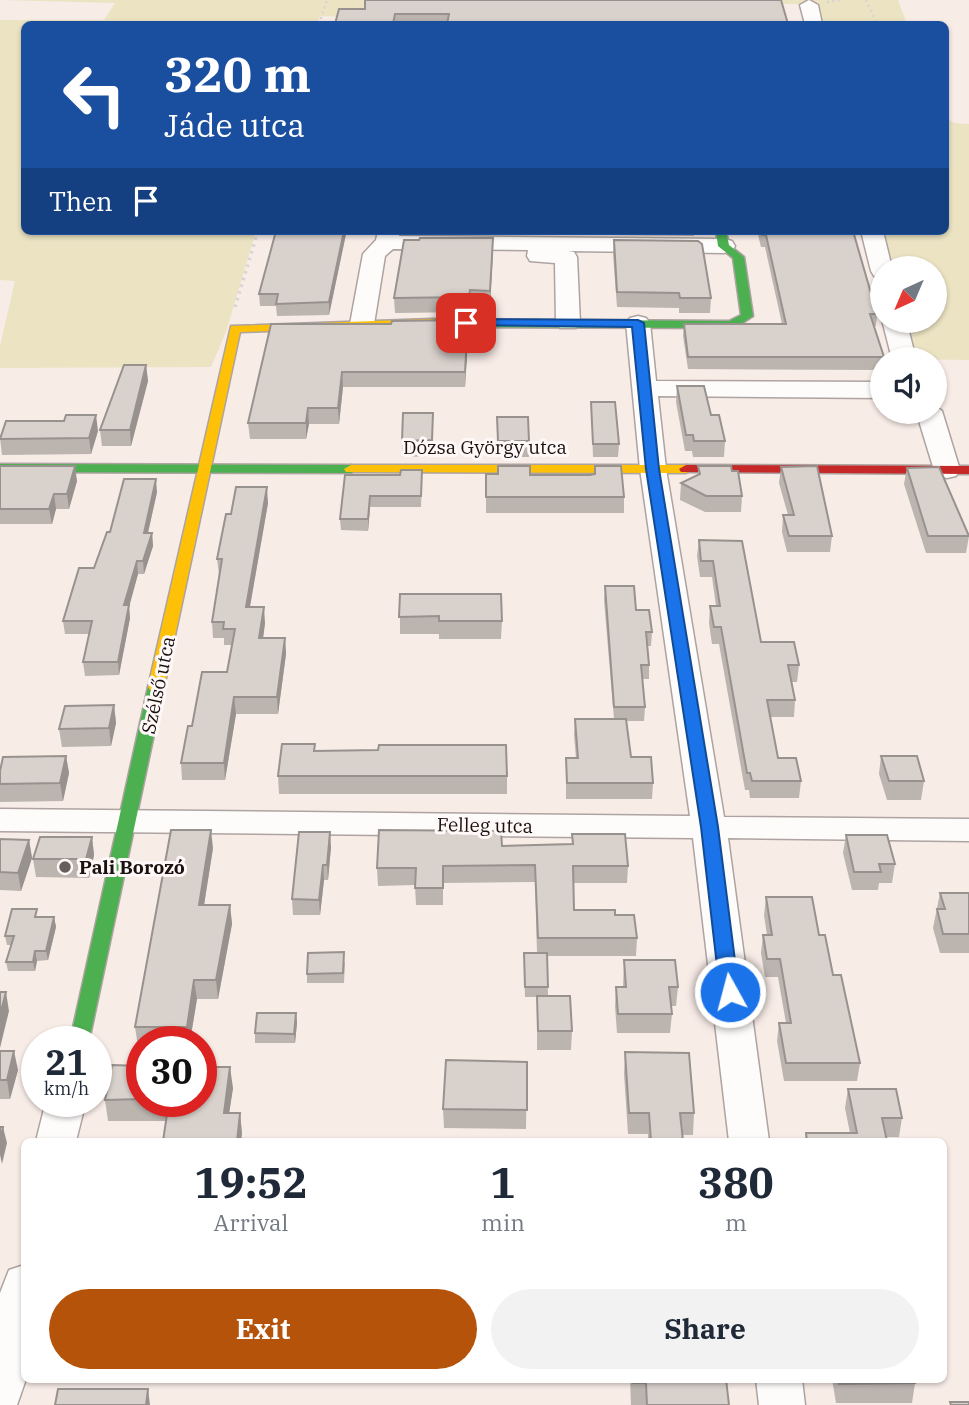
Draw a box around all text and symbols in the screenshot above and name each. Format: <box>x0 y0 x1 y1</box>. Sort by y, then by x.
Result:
text: 320 m <box>164 42 311 105</box>
icon: left <box>49 49 140 140</box>
text: Jáde utca <box>164 104 305 146</box>
icon: arrive <box>127 182 165 220</box>
text: Then <box>49 184 113 218</box>
north arrow <box>870 256 947 332</box>
map controls <box>870 256 947 424</box>
pin <box>436 293 496 353</box>
icon: arrive <box>447 304 485 342</box>
button: sound <box>870 347 947 424</box>
street label: Dózsa György utca <box>403 435 567 459</box>
street label: Szélső utca <box>136 634 180 736</box>
street label: Felleg utca <box>437 812 533 838</box>
place label: Pali Borozó <box>79 855 185 879</box>
marker: Pali Borozó <box>57 859 73 875</box>
position arrow <box>693 955 767 1029</box>
speed limit sign: 30 <box>126 1026 217 1117</box>
text: 21 <box>45 1039 88 1085</box>
text: km/h <box>44 1077 89 1100</box>
text: 19:52 <box>194 1155 308 1210</box>
text: 1 <box>490 1155 516 1210</box>
text: 380 <box>698 1155 774 1210</box>
text: Arrival <box>214 1207 288 1237</box>
text: min <box>481 1207 525 1237</box>
text: m <box>725 1207 747 1237</box>
button: Exit <box>49 1289 477 1369</box>
button: Share <box>491 1289 919 1369</box>

